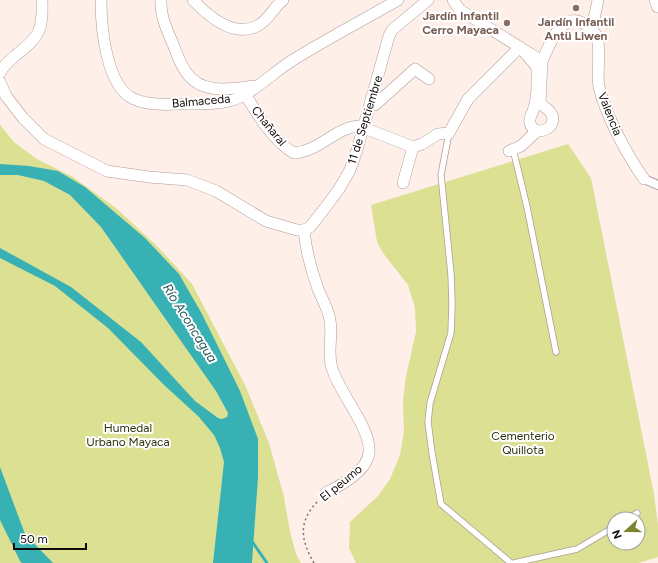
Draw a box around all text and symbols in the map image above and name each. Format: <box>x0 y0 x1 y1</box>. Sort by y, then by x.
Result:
marker: Jardín Infantil Antü Liwen <box>571 3 581 13</box>
place label: Jardín Infantil Cerro Mayaca <box>422 9 499 37</box>
place label: Jardín Infantil Antü Liwen <box>538 15 614 43</box>
marker: Jardín Infantil Cerro Mayaca <box>502 18 512 28</box>
street label: 11 de Septiembre <box>345 73 385 166</box>
street label: Valencia <box>595 90 625 138</box>
street label: Balmaceda <box>171 91 231 111</box>
street label: Chañaral <box>249 103 289 149</box>
water label: Río Aconcagua <box>160 281 220 365</box>
park label: Humedal Urbano Mayaca <box>86 421 170 449</box>
park label: Cementerio Quillota <box>491 429 555 457</box>
street label: El peumo <box>317 462 365 504</box>
north arrow <box>606 511 646 551</box>
scale bar <box>14 525 86 551</box>
text: N <box>610 528 625 541</box>
text: 50 m <box>20 532 48 546</box>

